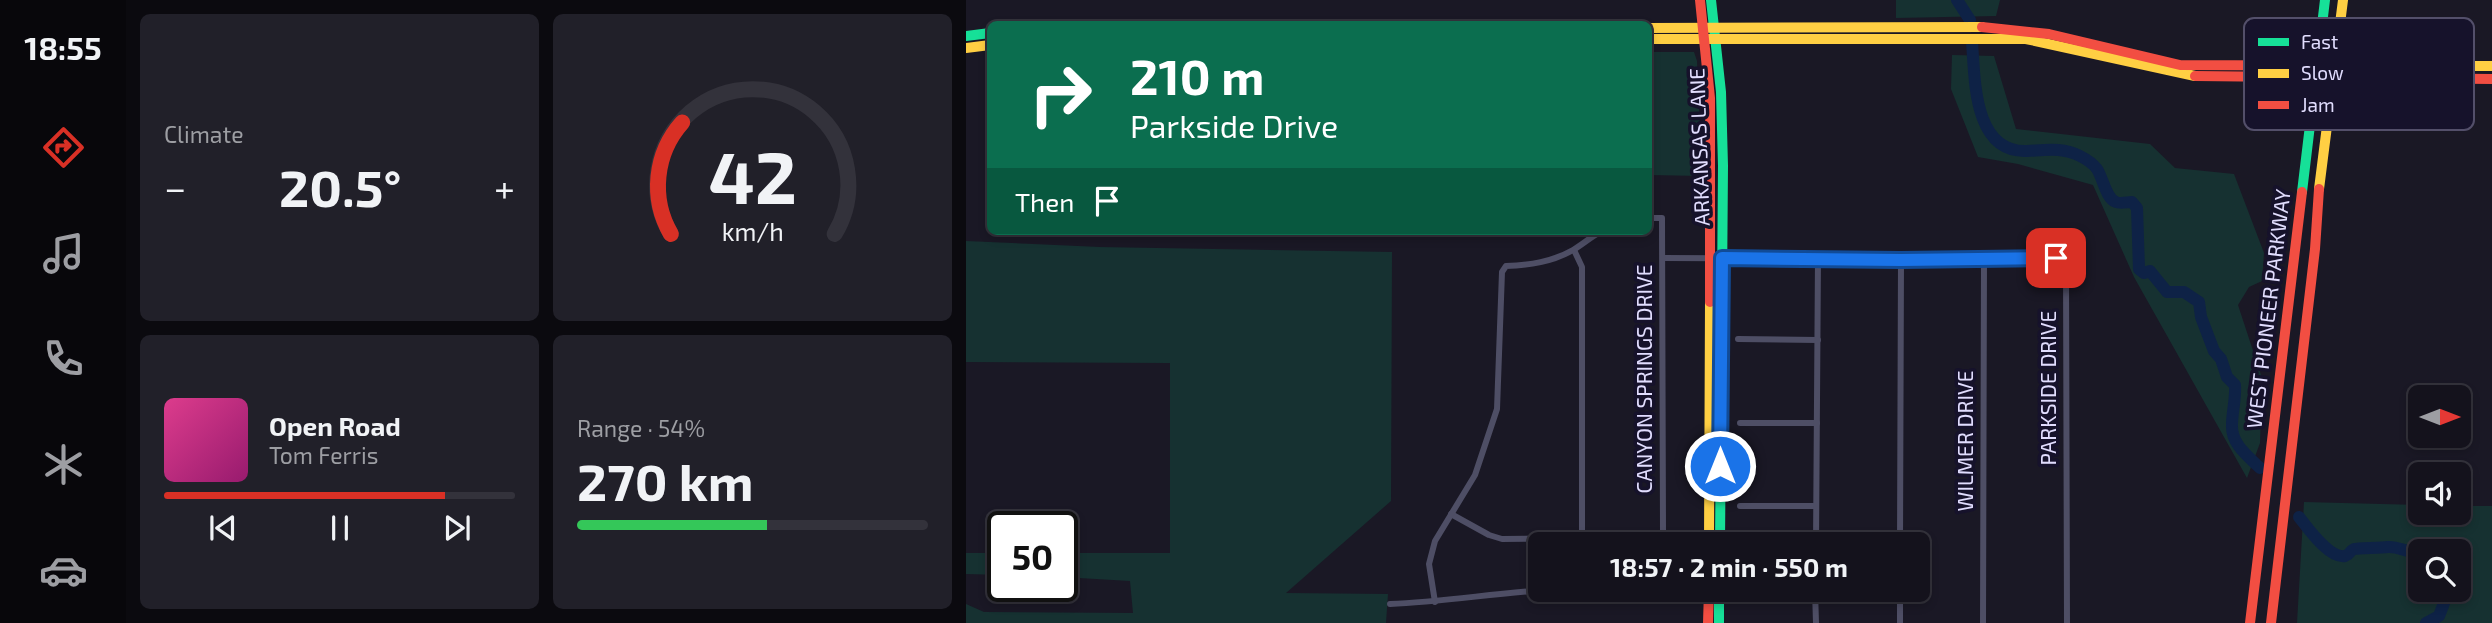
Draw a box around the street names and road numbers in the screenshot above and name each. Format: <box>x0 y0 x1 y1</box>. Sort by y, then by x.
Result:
street label: ARKANSAS LANE <box>1683 68 1714 226</box>
street label: WEST PIONEER PARKWAY <box>2240 188 2295 430</box>
street label: CANYON SPRINGS DRIVE <box>1631 264 1656 494</box>
street label: PARKSIDE DRIVE <box>2035 311 2060 465</box>
street label: WILMER DRIVE <box>1952 370 1977 512</box>

